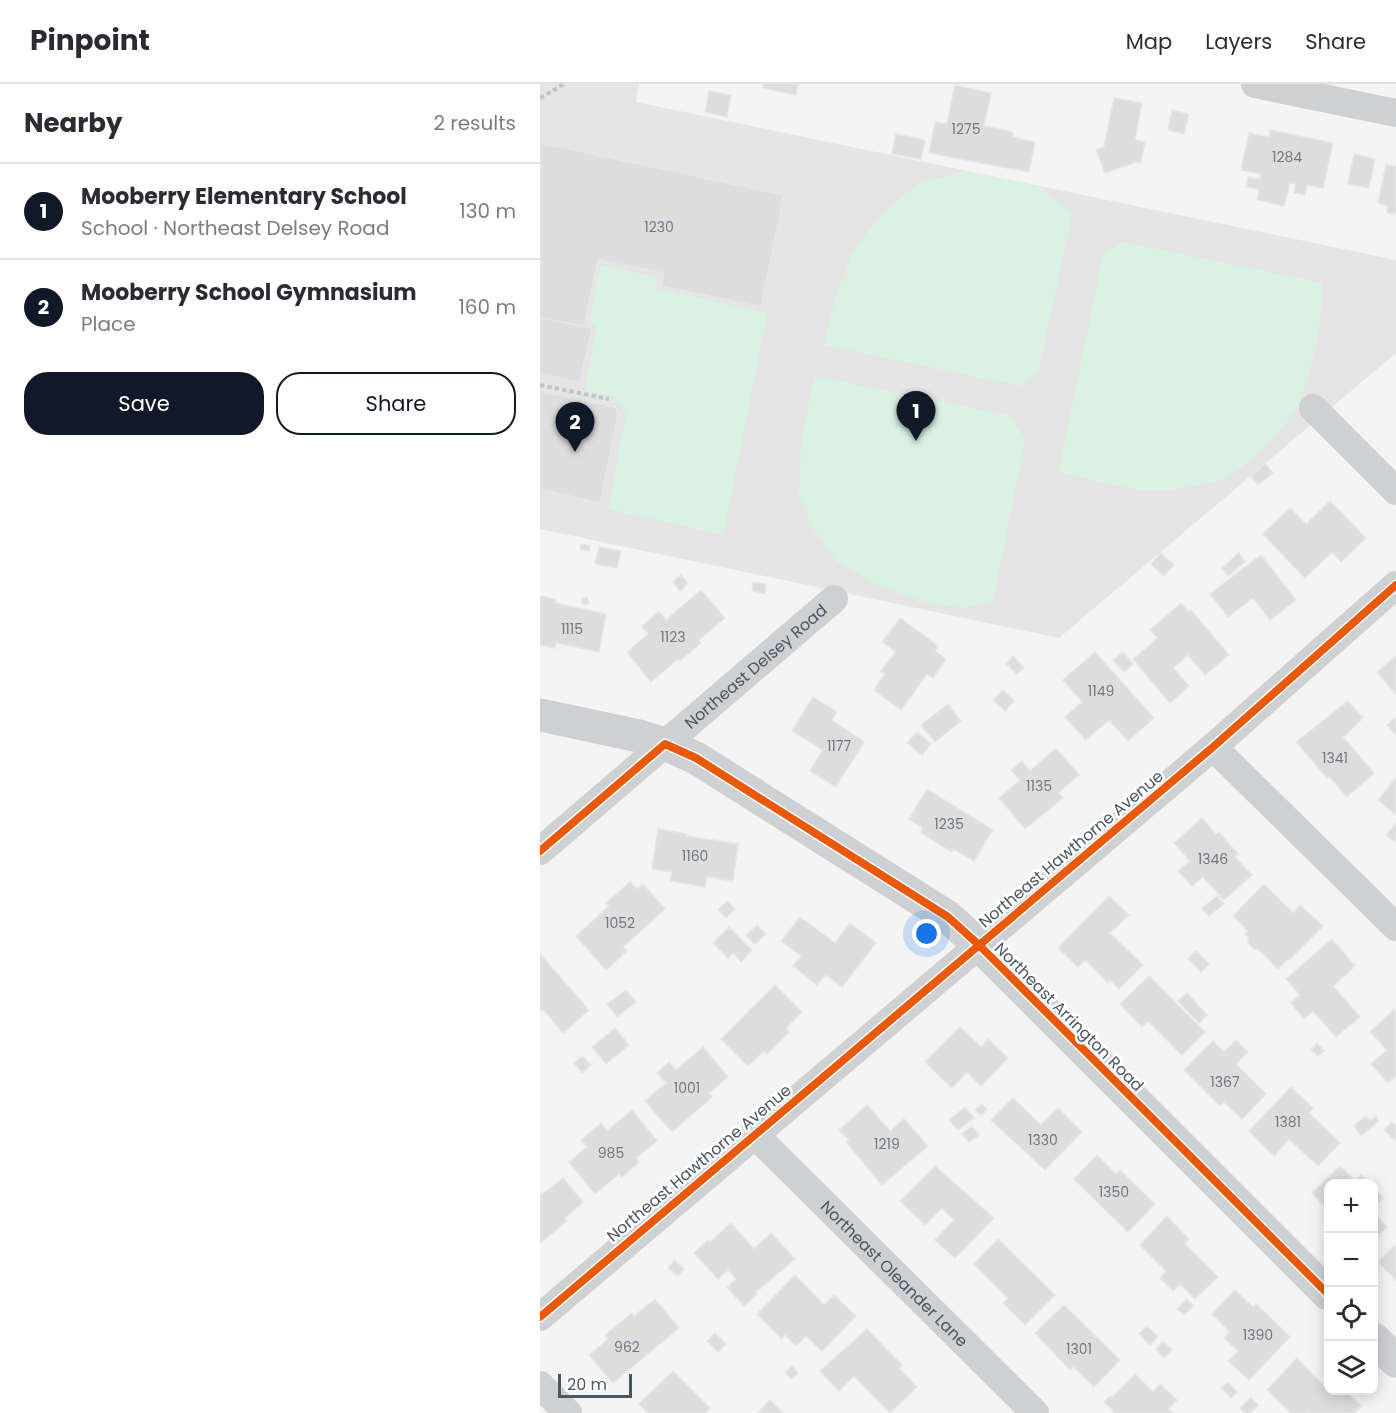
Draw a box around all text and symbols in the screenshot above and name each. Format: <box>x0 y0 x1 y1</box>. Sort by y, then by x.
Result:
text: Pinpoint <box>30 21 150 60</box>
text: Map <box>1126 27 1172 56</box>
text: Layers <box>1205 27 1272 56</box>
text: Share <box>1305 27 1366 56</box>
text: Nearby <box>24 105 122 141</box>
text: 2 results <box>433 109 516 137</box>
house number: 1275 <box>952 119 980 139</box>
house number: 1284 <box>1272 147 1302 167</box>
text: Mooberry Elementary School <box>81 181 407 212</box>
text: 1 <box>40 197 47 225</box>
text: 130 m <box>459 197 516 225</box>
text: School · Northeast Delsey Road <box>81 214 389 242</box>
house number: 1230 <box>644 217 674 237</box>
text: Mooberry School Gymnasium <box>81 277 417 308</box>
text: 2 <box>38 293 49 321</box>
text: 160 m <box>458 293 516 321</box>
text: Place <box>81 310 136 338</box>
button: Save <box>24 372 264 435</box>
button: Share <box>276 372 516 435</box>
pin: 1 <box>896 392 935 441</box>
pin: 2 <box>555 402 594 452</box>
street label: Northeast Delsey Road <box>679 598 832 734</box>
house number: 1115 <box>561 619 583 639</box>
house number: 1123 <box>660 627 686 647</box>
house number: 1149 <box>1088 681 1114 701</box>
house number: 1177 <box>827 736 851 756</box>
house number: 1341 <box>1322 748 1348 768</box>
street label: Northeast Hawthorne Avenue <box>974 765 1168 933</box>
house number: 1135 <box>1026 776 1052 796</box>
house number: 1235 <box>934 814 964 834</box>
house number: 1160 <box>682 846 708 866</box>
house number: 1346 <box>1198 849 1228 869</box>
house number: 1052 <box>605 913 635 933</box>
your location <box>912 919 941 948</box>
street label: Northeast Arrington Road <box>989 937 1149 1097</box>
house number: 1367 <box>1210 1072 1240 1092</box>
house number: 1001 <box>674 1078 700 1098</box>
street label: Northeast Hawthorne Avenue <box>602 1079 796 1247</box>
house number: 1381 <box>1275 1112 1301 1132</box>
house number: 1330 <box>1028 1130 1058 1150</box>
house number: 1219 <box>874 1134 900 1154</box>
house number: 985 <box>598 1143 624 1163</box>
map controls <box>1324 1179 1378 1395</box>
button: + <box>1324 1179 1378 1233</box>
house number: 1350 <box>1099 1182 1129 1202</box>
street label: Northeast Oleander Lane <box>816 1195 973 1352</box>
button: − <box>1324 1233 1378 1287</box>
button: locate <box>1324 1287 1378 1341</box>
house number: 1390 <box>1243 1325 1273 1345</box>
house number: 962 <box>614 1337 640 1357</box>
house number: 1301 <box>1066 1339 1092 1359</box>
button: layers <box>1324 1341 1378 1395</box>
scale bar <box>558 1371 632 1398</box>
text: 20 m <box>567 1373 607 1396</box>

